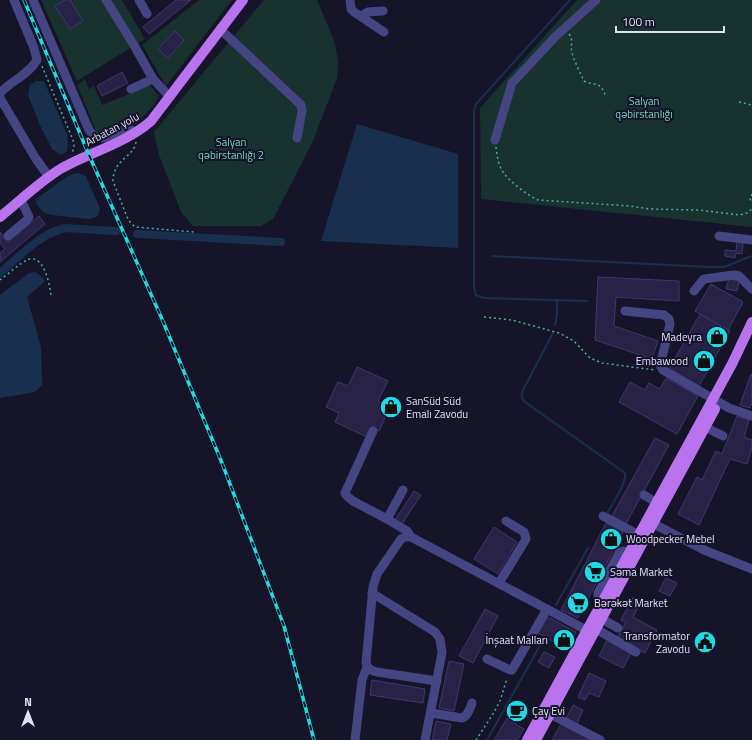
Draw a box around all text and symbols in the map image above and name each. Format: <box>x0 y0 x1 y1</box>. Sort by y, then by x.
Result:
scale bar <box>616 8 724 34</box>
text: 100 m <box>622 12 655 31</box>
park label: Salyan qəbirstanlığı <box>615 93 673 122</box>
street label: Arbatan yolu <box>82 108 142 150</box>
park label: Salyan qəbirstanlığı 2 <box>198 134 264 163</box>
shop icon: Madeyra <box>704 324 730 350</box>
place label: Madeyra <box>661 329 702 345</box>
shop icon: Embawood <box>691 348 717 374</box>
place label: Embawood <box>636 353 688 369</box>
place label: SanSüd Süd Emalı Zavodu <box>406 393 468 422</box>
shop icon: SanSüd Süd Emalı Zavodu <box>378 394 404 420</box>
shop icon: Woodpecker Mebel <box>598 526 624 552</box>
place label: Woodpecker Mebel <box>626 531 715 547</box>
supermarket icon: Səma Market <box>582 559 608 585</box>
place label: Səma Market <box>610 564 672 580</box>
supermarket icon: Bərəkət Market <box>565 590 591 616</box>
place label: Bərəkət Market <box>594 595 668 611</box>
shop icon: İnşaat Malları <box>551 627 577 653</box>
place label: Transformator Zavodu <box>623 628 690 657</box>
public building icon: Transformator Zavodu <box>692 629 718 655</box>
place label: İnşaat Malları <box>485 632 548 648</box>
north arrow <box>8 692 48 732</box>
text: N <box>24 694 32 710</box>
cafe icon: Çay Evi <box>504 698 530 724</box>
place label: Çay Evi <box>532 703 565 719</box>

